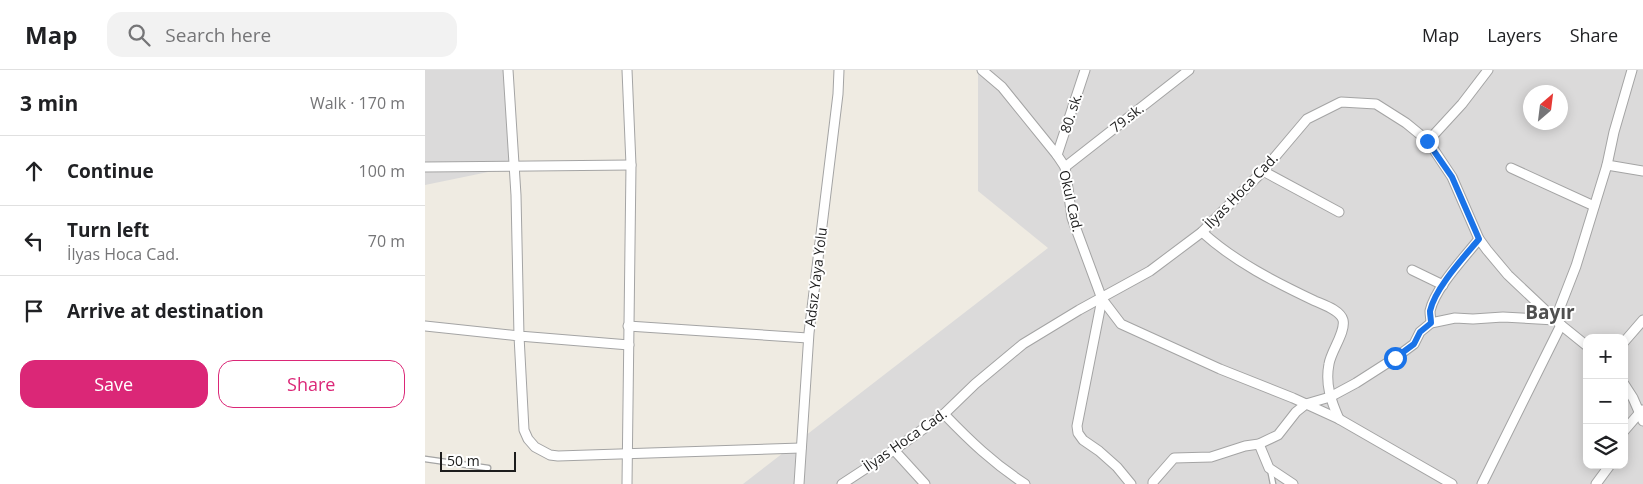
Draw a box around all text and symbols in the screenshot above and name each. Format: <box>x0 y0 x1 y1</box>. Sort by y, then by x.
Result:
search box <box>107 12 457 57</box>
text: Map <box>25 18 77 51</box>
icon: search <box>125 21 153 49</box>
text: Search here <box>165 22 271 48</box>
text: Map <box>1422 23 1459 47</box>
text: Layers <box>1487 23 1542 47</box>
text: Share <box>1570 23 1618 47</box>
north arrow <box>1523 85 1568 130</box>
text: 3 min <box>20 89 78 117</box>
street label: 80. sk. <box>1055 90 1086 135</box>
text: Walk · 170 m <box>310 92 405 114</box>
street label: 79.sk. <box>1106 99 1147 137</box>
route end <box>1416 130 1439 153</box>
street label: İlyas Hoca Cad. <box>1200 149 1282 233</box>
icon: ahead <box>20 157 48 185</box>
text: Continue <box>67 158 154 184</box>
text: 100 m <box>359 160 405 182</box>
street label: Okul Cad. <box>1055 168 1088 234</box>
text: Turn left <box>67 217 149 243</box>
street label: Adsız Yaya Yolu <box>800 226 831 328</box>
icon: left <box>20 227 48 255</box>
text: 70 m <box>368 230 405 252</box>
text: İlyas Hoca Cad. <box>67 243 179 265</box>
icon: arrive <box>20 297 48 325</box>
text: Arrive at destination <box>67 298 264 324</box>
district label: Bayır <box>1525 299 1575 325</box>
map controls <box>1583 334 1628 469</box>
button: + <box>1583 334 1628 379</box>
route start <box>1384 347 1407 370</box>
button: Save <box>20 360 208 408</box>
button: Share <box>218 360 405 408</box>
button: − <box>1583 379 1628 424</box>
street label: İlyas Hoca Cad. <box>859 404 950 476</box>
button: layers <box>1583 424 1628 469</box>
scale bar <box>440 449 516 472</box>
text: 50 m <box>447 451 480 470</box>

